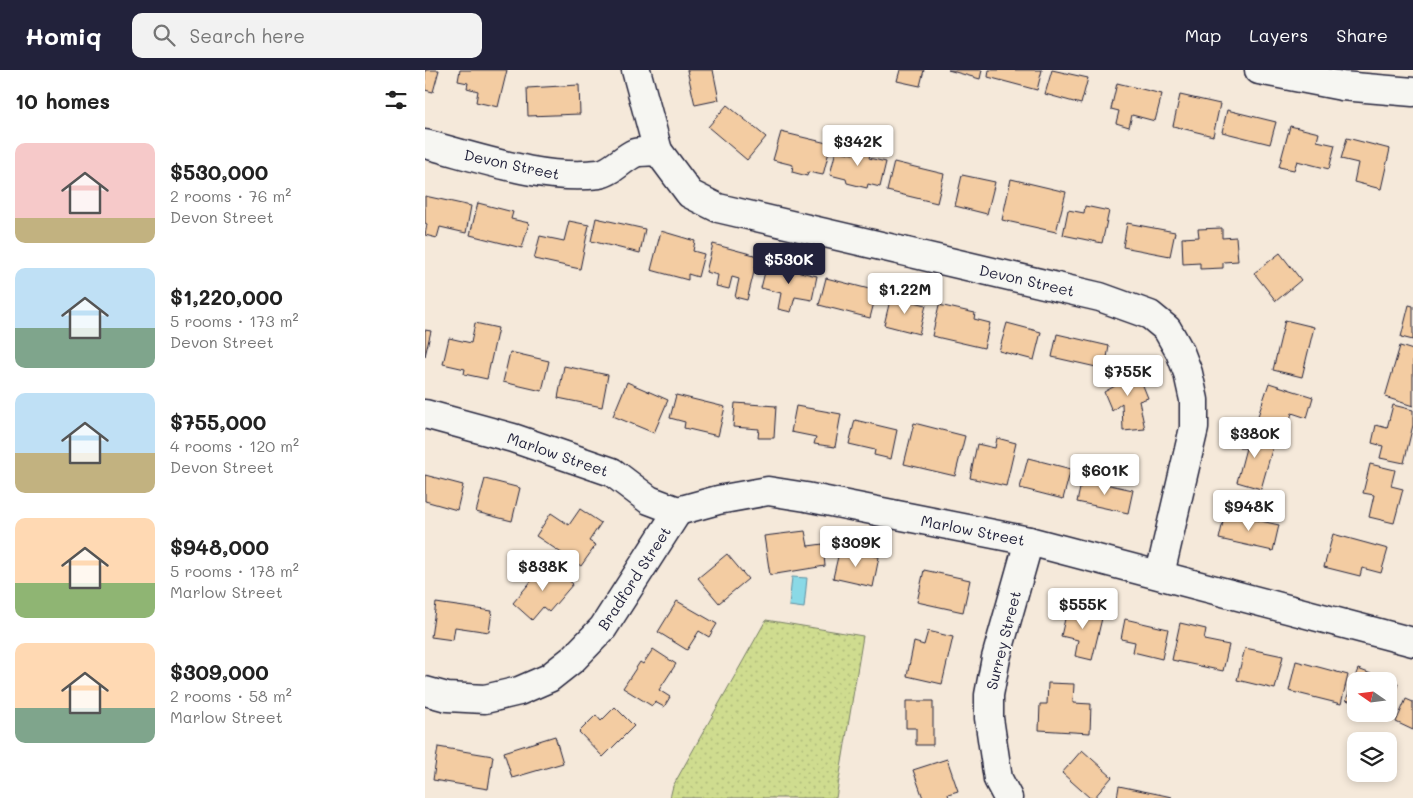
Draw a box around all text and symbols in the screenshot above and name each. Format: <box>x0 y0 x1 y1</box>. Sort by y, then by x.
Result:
search box <box>132 13 482 58</box>
text: Homiq <box>25 20 102 51</box>
icon: search <box>150 21 178 49</box>
text: Search here <box>190 23 305 48</box>
text: Map <box>1185 23 1221 47</box>
text: Layers <box>1249 23 1308 47</box>
text: Share <box>1336 23 1388 47</box>
icon: filters <box>382 86 410 114</box>
text: 10 homes <box>15 87 110 114</box>
pin: $342K <box>823 124 893 167</box>
text: $342K <box>833 130 883 151</box>
street label: Devon Street <box>462 144 562 184</box>
text: $530,000 <box>170 158 268 185</box>
icon: home <box>55 163 115 223</box>
text: 2 rooms · 76 m² <box>170 185 291 206</box>
text: Devon Street <box>170 206 274 227</box>
pin: $530K <box>754 242 824 285</box>
text: $530K <box>764 248 814 269</box>
street label: Devon Street <box>977 259 1077 301</box>
pin: $1.22M <box>864 272 946 315</box>
text: $1.22M <box>879 278 931 299</box>
text: $1,220,000 <box>170 283 283 310</box>
icon: home <box>55 288 115 348</box>
text: 5 rooms · 173 m² <box>170 310 299 331</box>
text: Devon Street <box>170 331 274 352</box>
pin: $755K <box>1093 354 1163 397</box>
text: $755K <box>1104 360 1152 381</box>
text: $755,000 <box>170 408 266 435</box>
icon: home <box>55 413 115 473</box>
pin: $380K <box>1220 416 1290 459</box>
text: $380K <box>1230 422 1280 443</box>
street label: Marlow Street <box>505 427 611 481</box>
text: 4 rooms · 120 m² <box>170 435 299 456</box>
pin: $601K <box>1070 454 1140 496</box>
text: Devon Street <box>170 456 274 477</box>
text: $601K <box>1081 459 1129 480</box>
pin: $948K <box>1214 490 1284 532</box>
text: $948K <box>1224 495 1274 516</box>
street label: Marlow Street <box>919 510 1027 550</box>
street label: Bradford Street <box>593 522 675 634</box>
pin: $309K <box>821 526 891 568</box>
text: $309K <box>831 531 881 552</box>
text: $948,000 <box>170 533 269 560</box>
icon: home <box>55 538 115 598</box>
pin: $838K <box>508 550 578 592</box>
text: $838K <box>518 555 568 576</box>
text: 5 rooms · 178 m² <box>170 560 299 581</box>
text: Marlow Street <box>170 581 283 602</box>
street label: Surrey Street <box>981 588 1025 692</box>
pin: $555K <box>1048 588 1118 630</box>
text: $555K <box>1059 593 1107 614</box>
text: $309,000 <box>170 658 269 685</box>
icon: home <box>55 663 115 723</box>
north arrow <box>1347 672 1397 722</box>
map controls <box>1347 672 1397 782</box>
text: 2 rooms · 58 m² <box>170 685 292 706</box>
text: Marlow Street <box>170 706 283 727</box>
button: layers <box>1347 732 1397 782</box>

